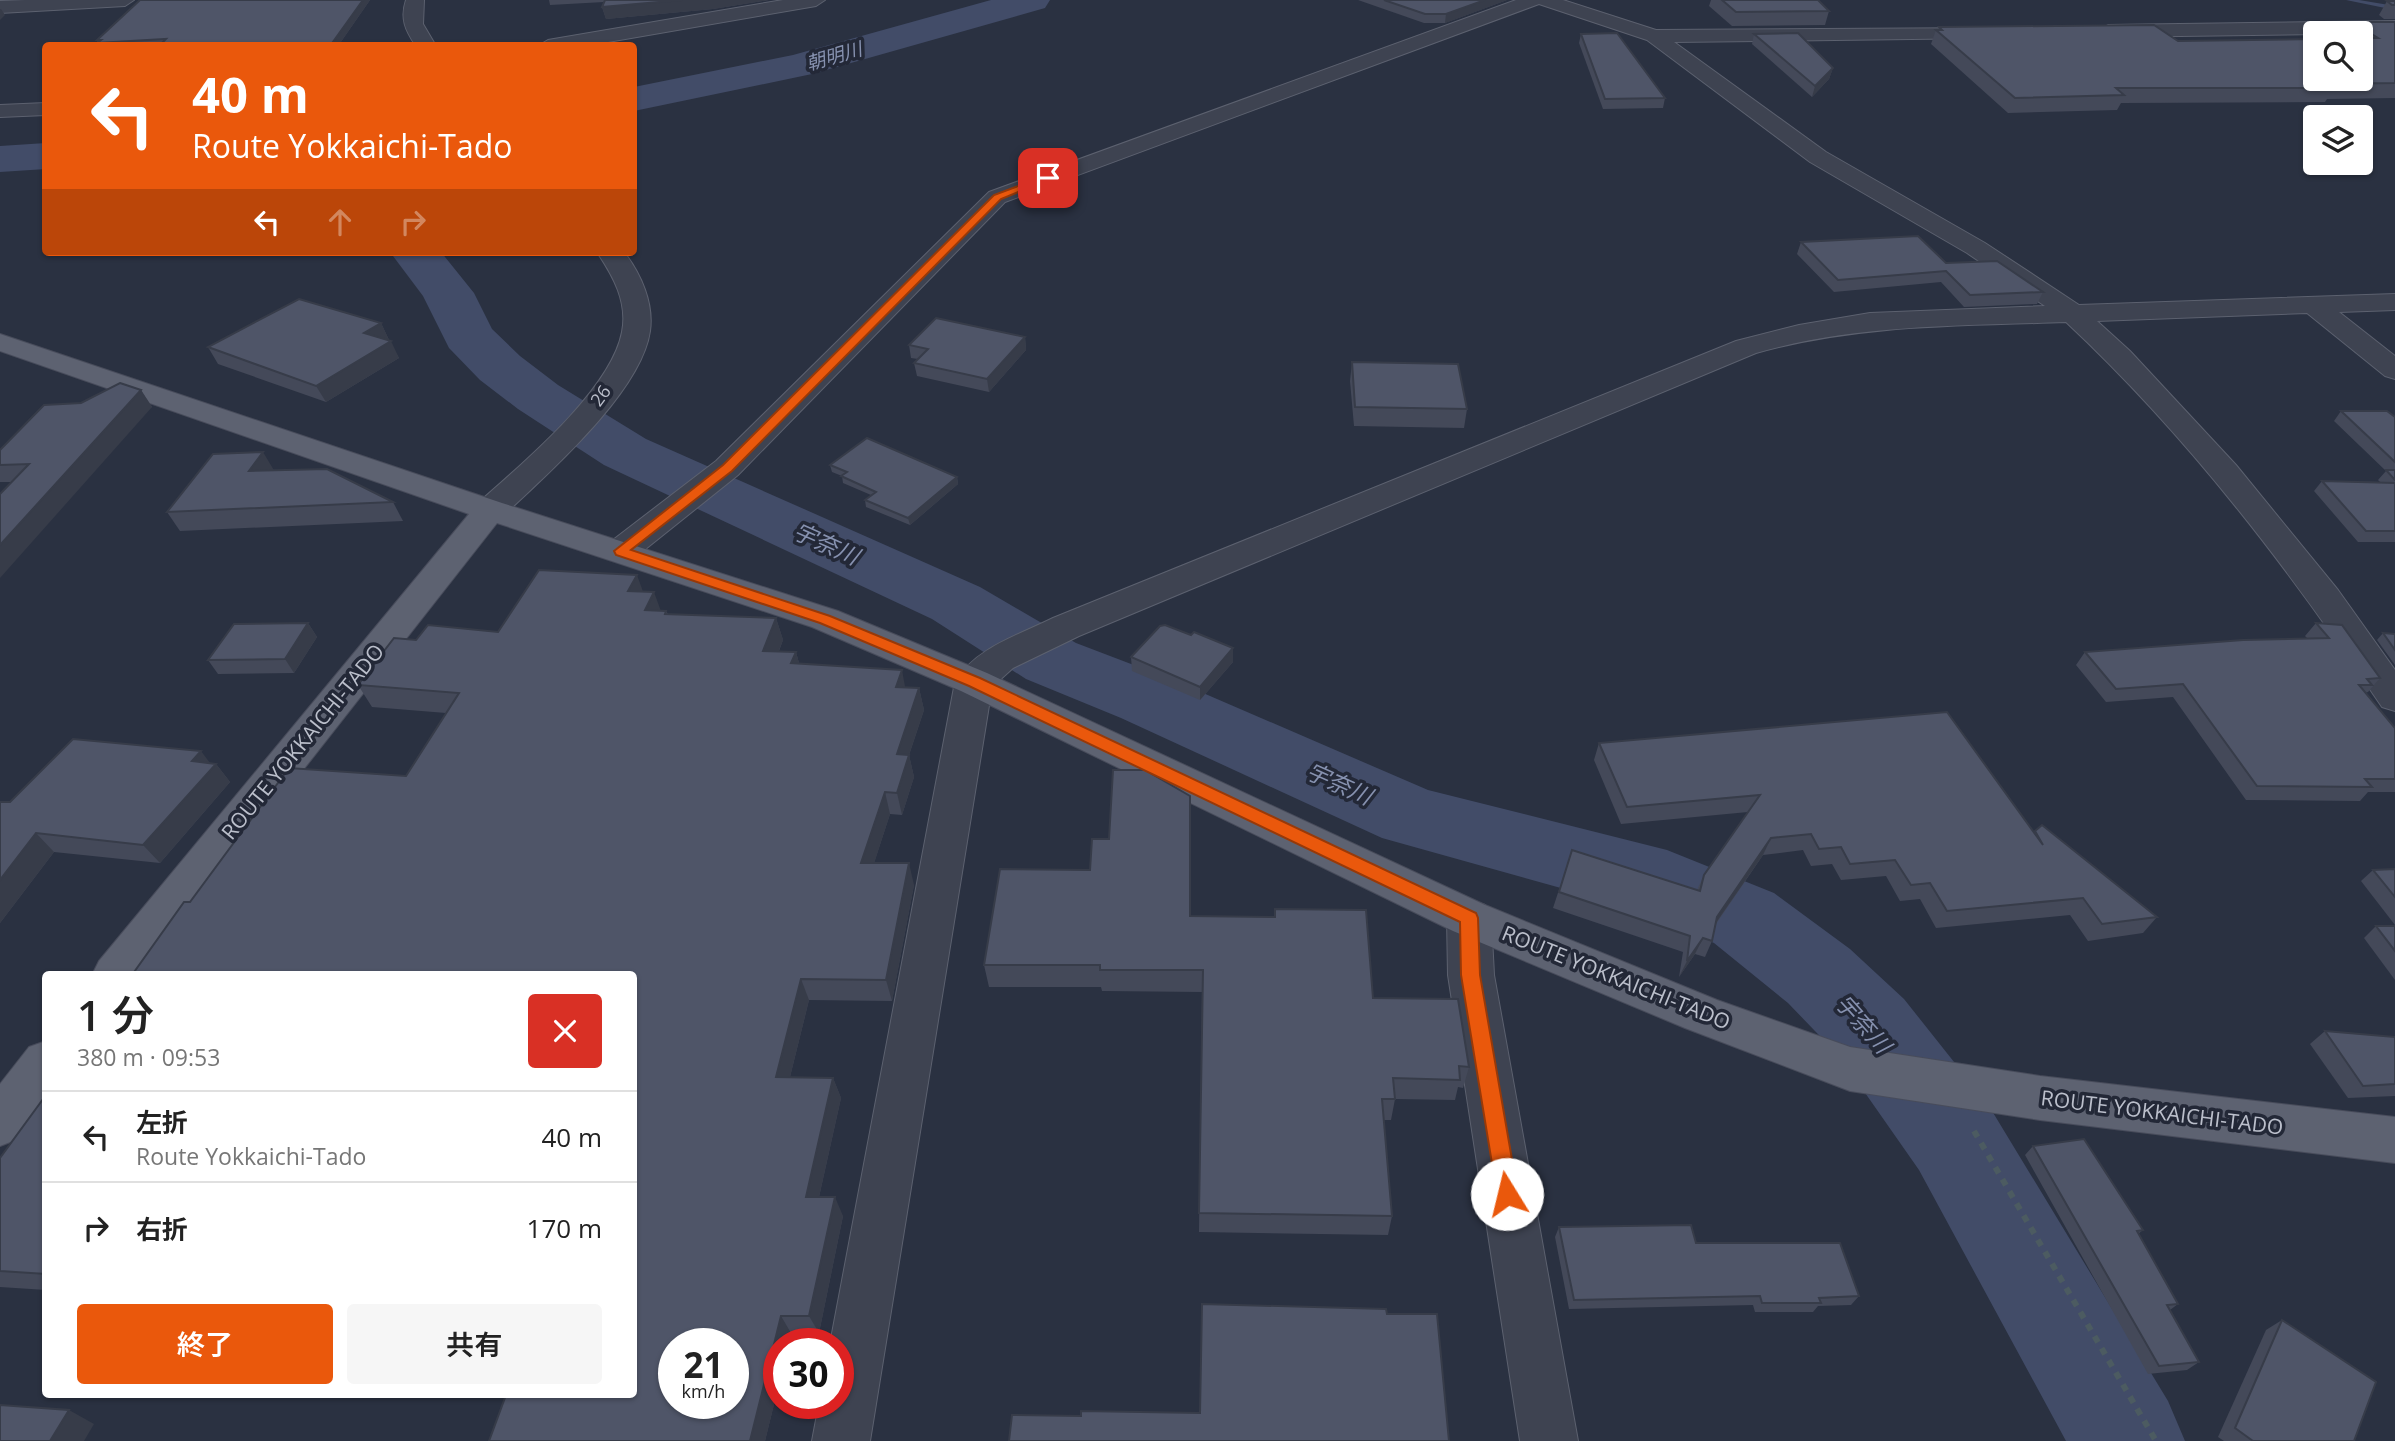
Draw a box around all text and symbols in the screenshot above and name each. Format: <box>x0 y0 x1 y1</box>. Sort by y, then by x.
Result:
map controls <box>2303 21 2373 175</box>
button: search <box>2303 21 2373 91</box>
water label: 朝明川 <box>803 35 867 76</box>
text: 40 m <box>192 61 309 127</box>
icon: left <box>77 70 168 161</box>
button: layers <box>2303 105 2373 175</box>
text: Route Yokkaichi-Tado <box>192 124 513 167</box>
pin <box>1018 148 1078 208</box>
icon: arrive <box>1029 159 1067 197</box>
icon: left <box>248 203 286 241</box>
icon: ahead <box>321 203 359 241</box>
icon: right <box>394 203 432 241</box>
street label: 26 <box>584 380 616 411</box>
water label: 宇奈川 <box>788 514 867 573</box>
street label: ROUTE YOKKAICHI-TADO <box>215 638 390 845</box>
water label: 宇奈川 <box>1301 754 1380 813</box>
street label: ROUTE YOKKAICHI-TADO <box>1498 918 1735 1036</box>
text: 1 分 <box>77 986 154 1043</box>
water label: 宇奈川 <box>1829 987 1901 1062</box>
button: close <box>528 994 602 1068</box>
text: 380 m · 09:53 <box>77 1041 220 1073</box>
street label: ROUTE YOKKAICHI-TADO <box>2039 1083 2285 1141</box>
text: 左折 <box>136 1104 188 1140</box>
icon: left <box>77 1118 115 1156</box>
text: 40 m <box>541 1119 602 1155</box>
text: Route Yokkaichi-Tado <box>136 1140 366 1172</box>
position arrow <box>1470 1157 1544 1231</box>
icon: right <box>77 1209 115 1247</box>
text: 170 m <box>527 1210 602 1246</box>
text: 右折 <box>136 1211 188 1247</box>
button: 終了 <box>77 1304 333 1384</box>
button: 共有 <box>347 1304 602 1384</box>
speed limit sign: 30 <box>763 1328 854 1419</box>
text: 21 <box>683 1341 724 1388</box>
text: km/h <box>682 1379 725 1403</box>

